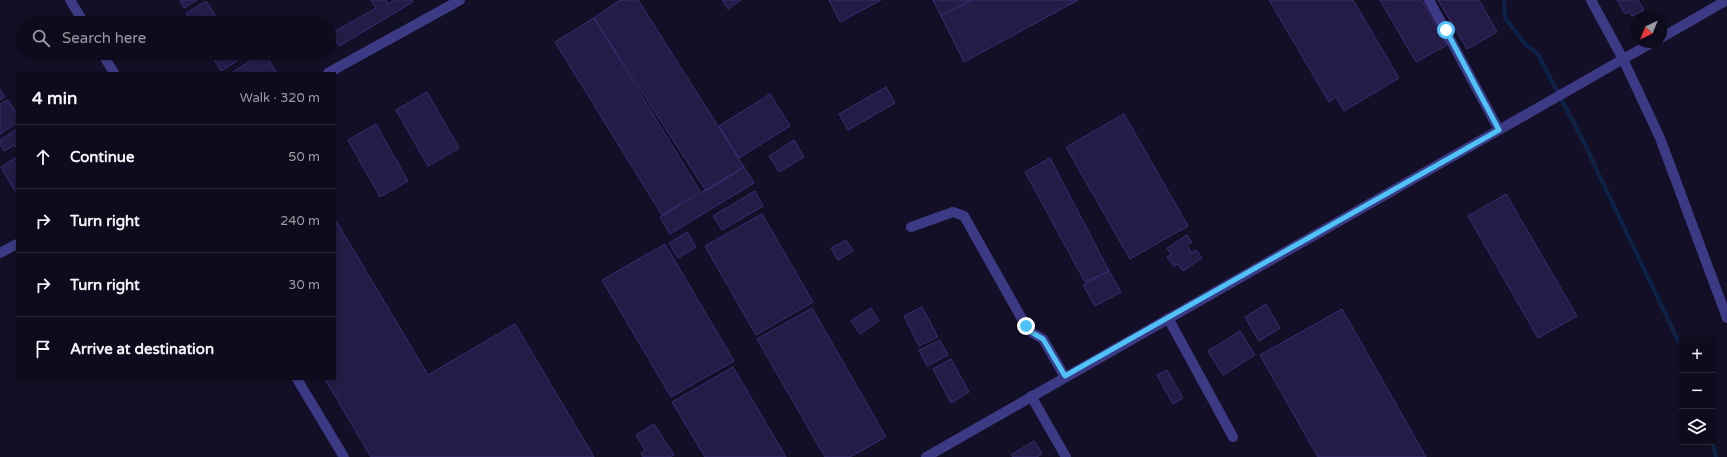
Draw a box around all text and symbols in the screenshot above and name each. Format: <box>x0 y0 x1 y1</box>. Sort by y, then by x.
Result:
north arrow <box>1631 12 1667 48</box>
search box <box>16 16 336 60</box>
route start <box>1437 21 1455 39</box>
icon: search <box>30 27 52 49</box>
text: Search here <box>62 29 146 47</box>
text: 4 min <box>32 88 77 109</box>
text: Walk · 320 m <box>240 90 320 106</box>
icon: ahead <box>32 146 54 168</box>
text: Continue <box>70 148 134 166</box>
text: 50 m <box>288 149 320 165</box>
icon: right <box>32 210 54 232</box>
text: Turn right <box>70 212 140 230</box>
text: 240 m <box>280 213 320 229</box>
icon: right <box>32 274 54 296</box>
text: Turn right <box>70 276 140 294</box>
text: 30 m <box>288 277 320 293</box>
route end <box>1017 317 1035 335</box>
map controls <box>1679 337 1715 445</box>
button: + <box>1679 337 1715 373</box>
icon: arrive <box>32 338 54 360</box>
text: Arrive at destination <box>70 340 214 358</box>
button: − <box>1679 373 1715 409</box>
button: layers <box>1679 409 1715 445</box>

